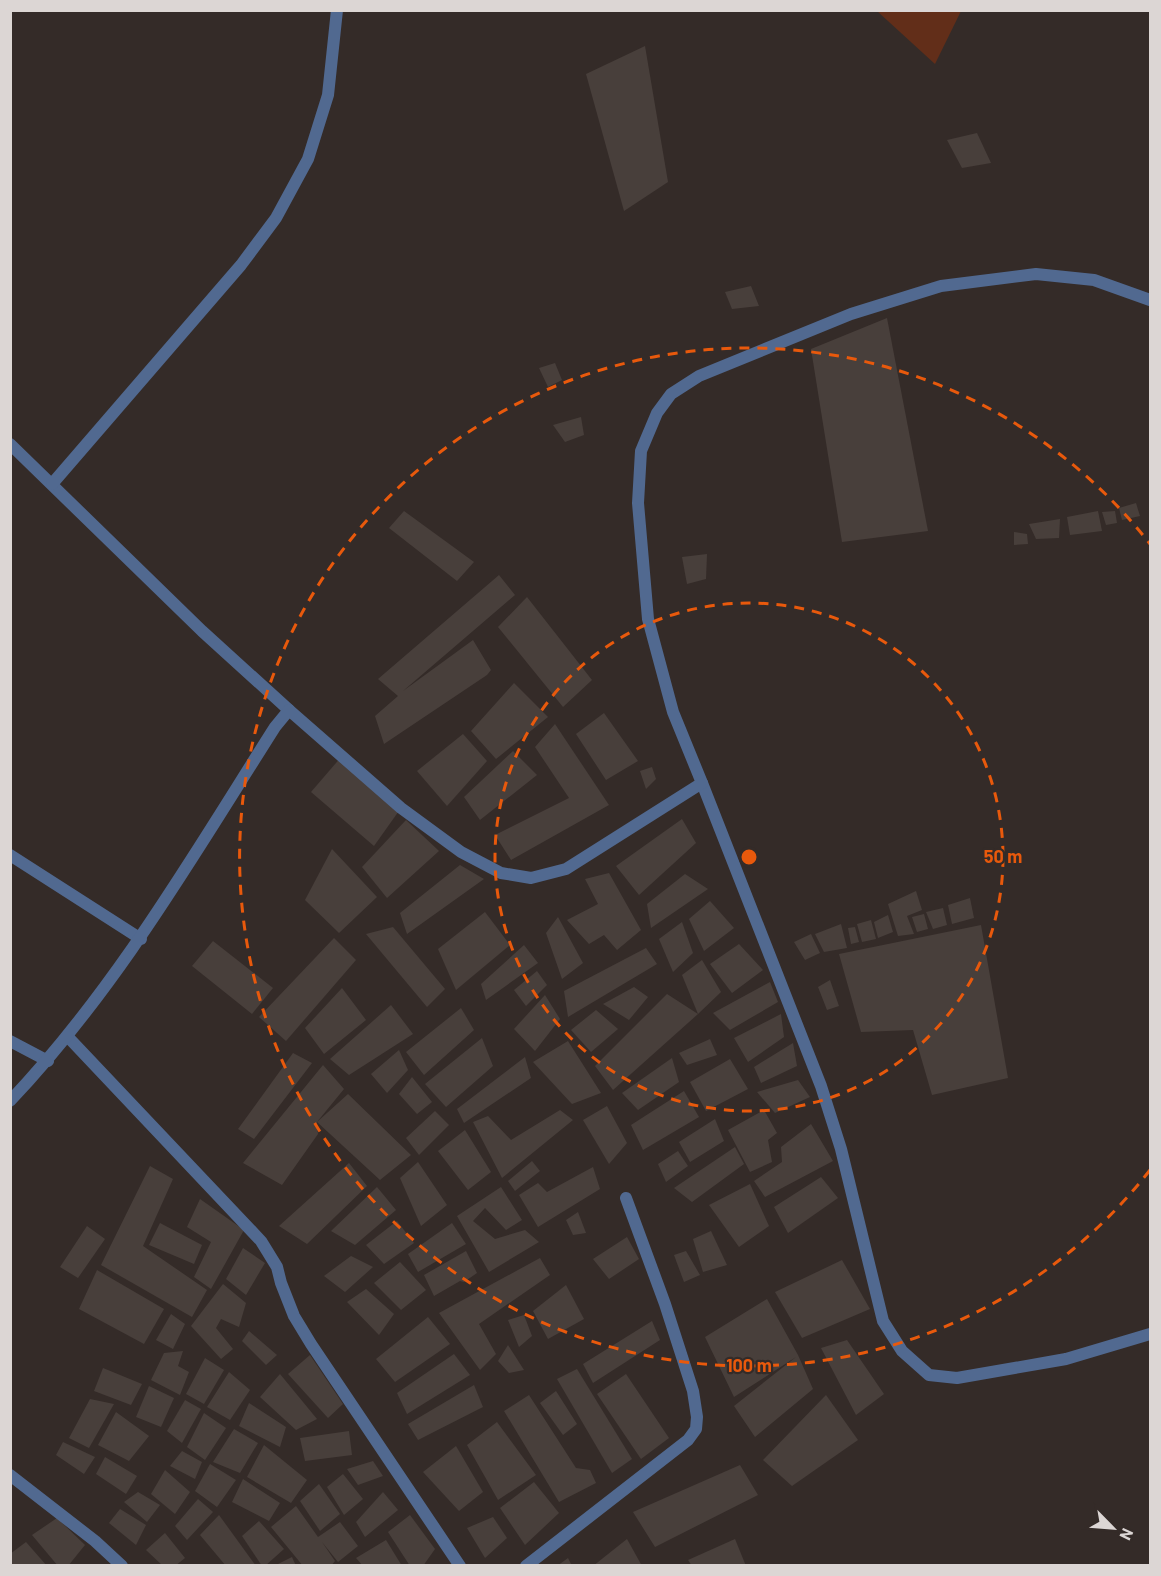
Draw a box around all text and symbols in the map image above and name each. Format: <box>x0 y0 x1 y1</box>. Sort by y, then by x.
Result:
text: 50 m <box>984 845 1022 867</box>
centre of rings <box>739 847 759 867</box>
text: 100 m <box>726 1354 772 1376</box>
north arrow <box>1083 1498 1143 1558</box>
text: N <box>1116 1526 1138 1543</box>

